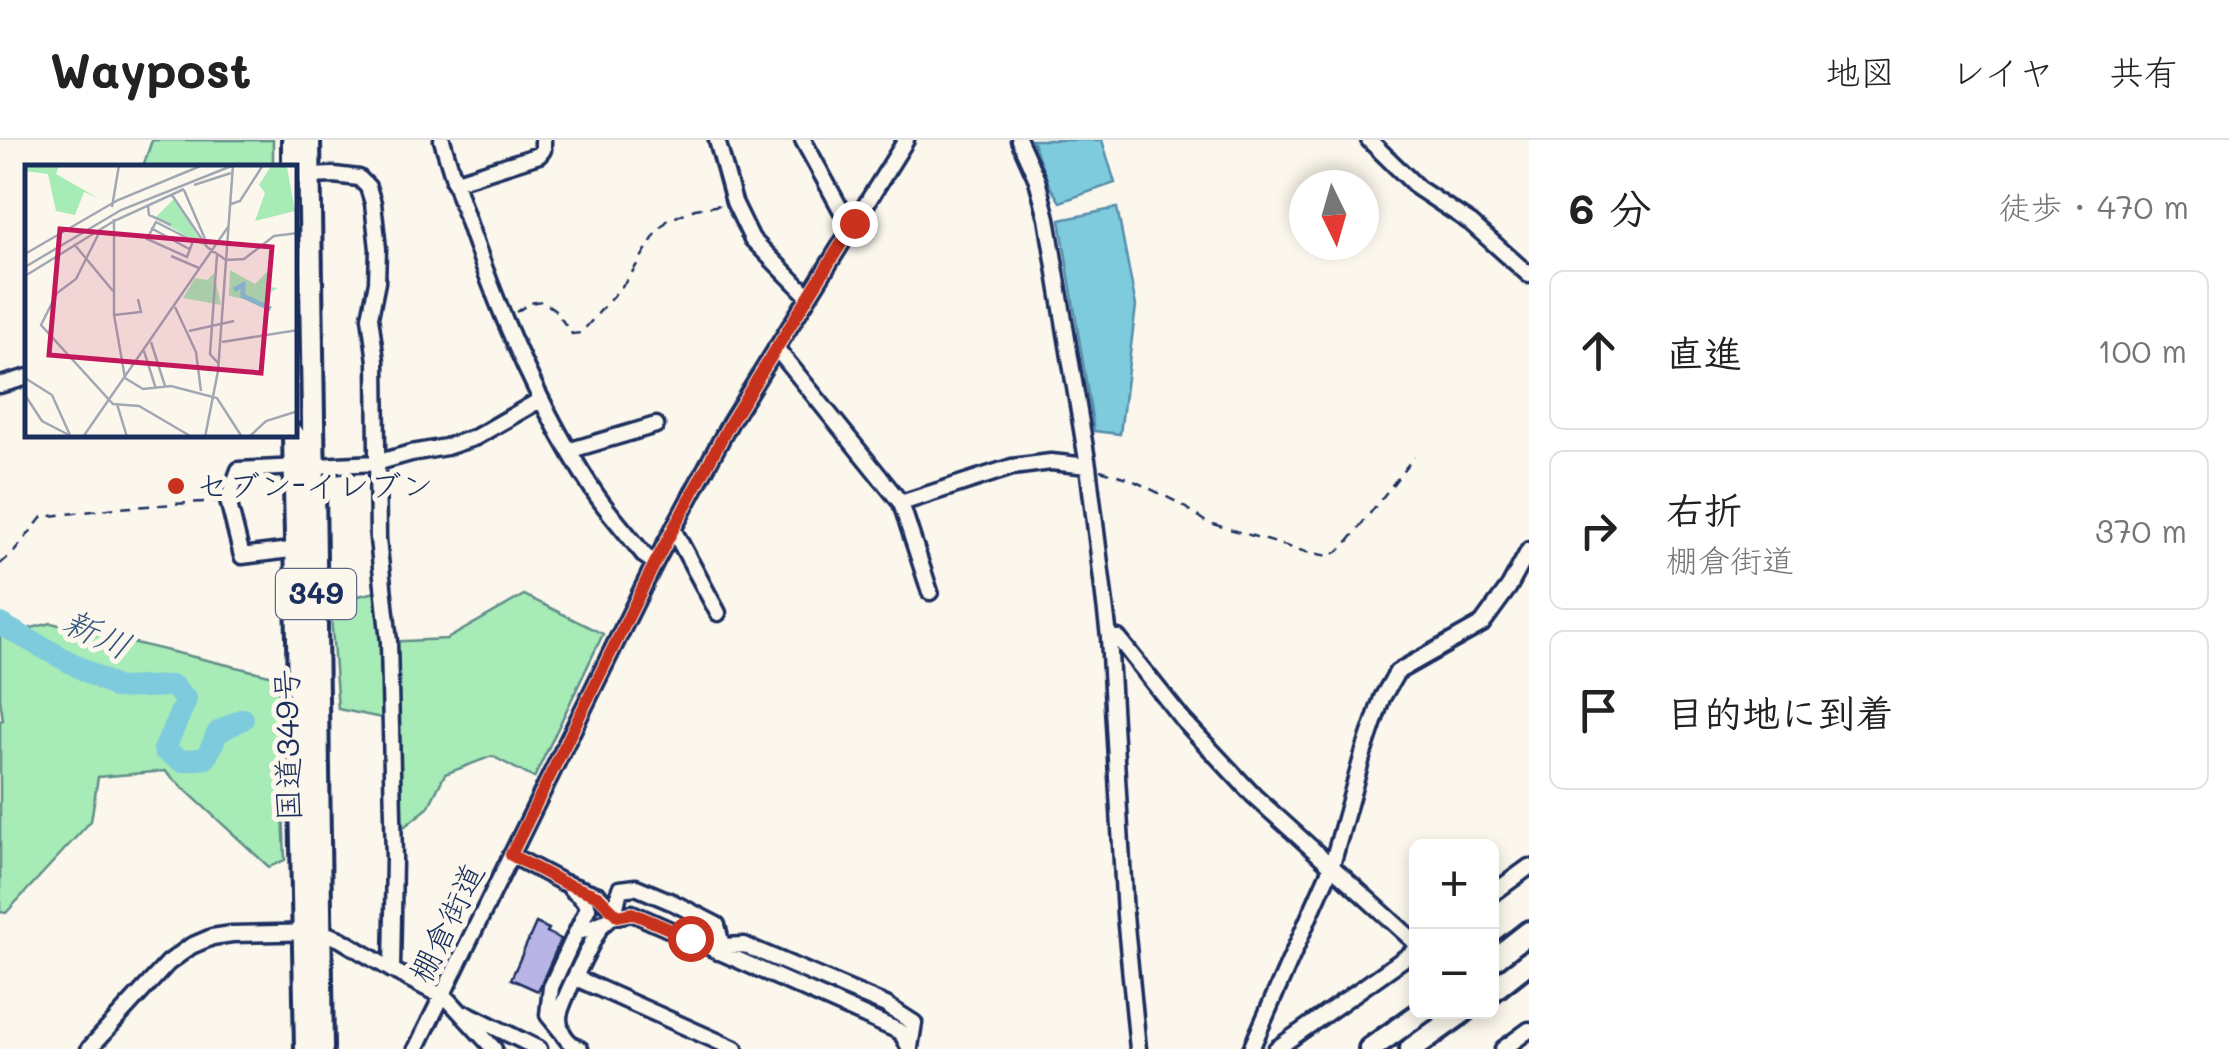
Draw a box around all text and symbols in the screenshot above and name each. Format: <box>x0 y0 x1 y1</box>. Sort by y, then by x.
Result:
text: Waypost <box>50 38 251 100</box>
text: 地図 <box>1825 48 1895 94</box>
text: レイヤ <box>1950 48 2054 94</box>
text: 共有 <box>2109 48 2179 94</box>
inset map <box>25 165 298 438</box>
north arrow <box>1289 170 1379 260</box>
text: 6 分 <box>1569 180 1652 235</box>
text: 徒歩 · 470 m <box>1999 185 2189 227</box>
route end <box>832 201 878 247</box>
icon: ahead <box>1571 323 1626 378</box>
text: 直進 <box>1666 327 1742 377</box>
text: 100 m <box>2097 329 2187 371</box>
place label: セブン-イレブン <box>196 463 434 505</box>
marker: セブン-イレブン <box>165 475 187 497</box>
text: 右折 <box>1666 484 1742 534</box>
icon: right <box>1571 503 1626 558</box>
text: 370 m <box>2095 509 2187 551</box>
text: 棚倉街道 <box>1666 538 1794 580</box>
road number: 349 <box>276 569 356 619</box>
water label: 新川 <box>56 597 139 668</box>
street label: 国道349号 <box>264 668 308 822</box>
icon: arrive <box>1571 683 1626 738</box>
text: 目的地に到着 <box>1666 687 1894 737</box>
map controls <box>1409 839 1499 1019</box>
button: + <box>1409 839 1499 929</box>
street label: 棚倉街道 <box>398 855 492 989</box>
route start <box>668 916 714 962</box>
button: − <box>1409 929 1499 1019</box>

